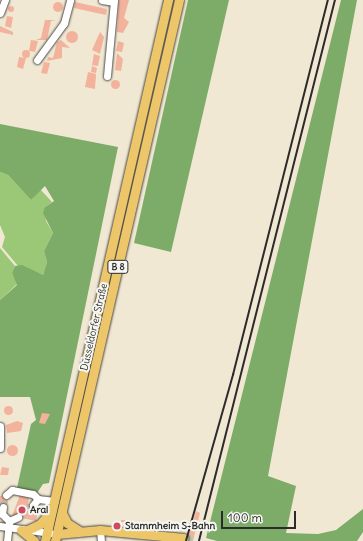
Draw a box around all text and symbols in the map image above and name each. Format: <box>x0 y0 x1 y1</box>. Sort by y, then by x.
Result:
road number: B 8 <box>107 260 129 274</box>
street label: Düsseldorfer Straße <box>78 282 110 372</box>
scale bar <box>223 503 298 529</box>
place label: Aral <box>30 504 48 516</box>
marker: Aral <box>17 505 27 515</box>
text: 100 m <box>228 510 262 525</box>
place label: Stammheim S-Bahn <box>125 520 215 532</box>
marker: Stammheim S-Bahn <box>112 521 122 531</box>

